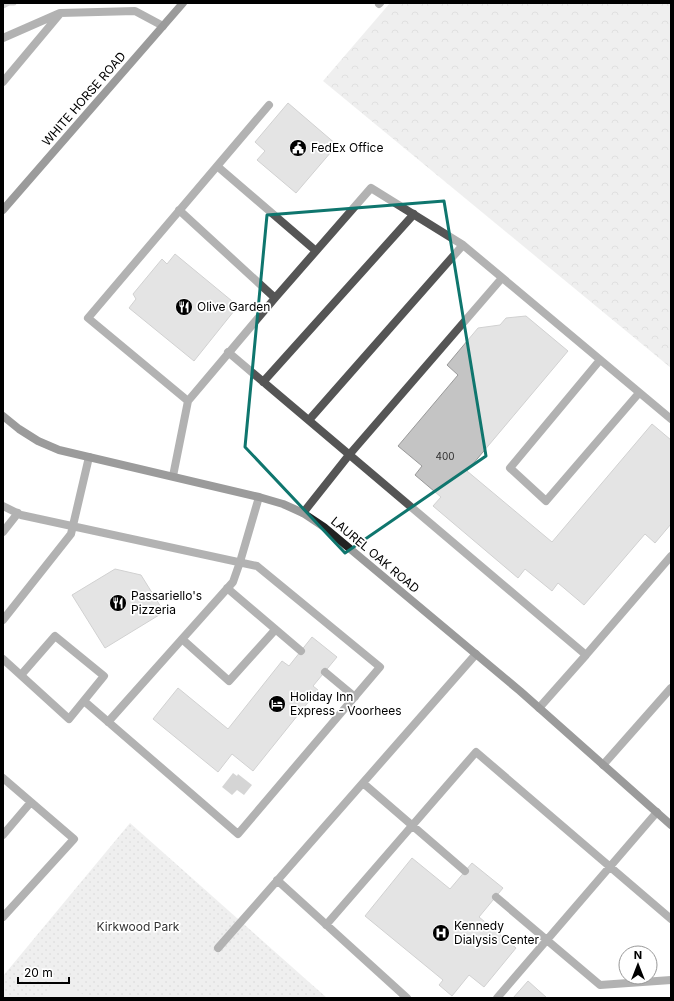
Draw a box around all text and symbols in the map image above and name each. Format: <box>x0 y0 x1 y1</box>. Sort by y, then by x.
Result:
street label: WHITE HORSE ROAD <box>39 49 129 149</box>
public building icon: FedEx Office <box>288 138 308 158</box>
place label: FedEx Office <box>311 140 383 155</box>
restaurant icon: Olive Garden <box>174 297 194 317</box>
place label: Olive Garden <box>197 299 270 314</box>
house number: 400 <box>435 450 455 462</box>
street label: LAUREL OAK ROAD <box>328 513 423 596</box>
place label: Passariello's Pizzeria <box>131 588 202 617</box>
restaurant icon: Passariello's Pizzeria <box>108 593 128 613</box>
place label: Holiday Inn Express - Voorhees <box>290 689 402 718</box>
hotel icon: Holiday Inn Express - Voorhees <box>267 694 287 714</box>
place label: Kennedy Dialysis Center <box>454 918 540 947</box>
park label: Kirkwood Park <box>97 919 180 934</box>
hospital icon: Kennedy Dialysis Center <box>431 923 451 943</box>
north arrow <box>618 945 658 985</box>
text: N <box>634 948 642 962</box>
scale bar <box>18 959 69 985</box>
text: 20 m <box>24 965 53 980</box>

